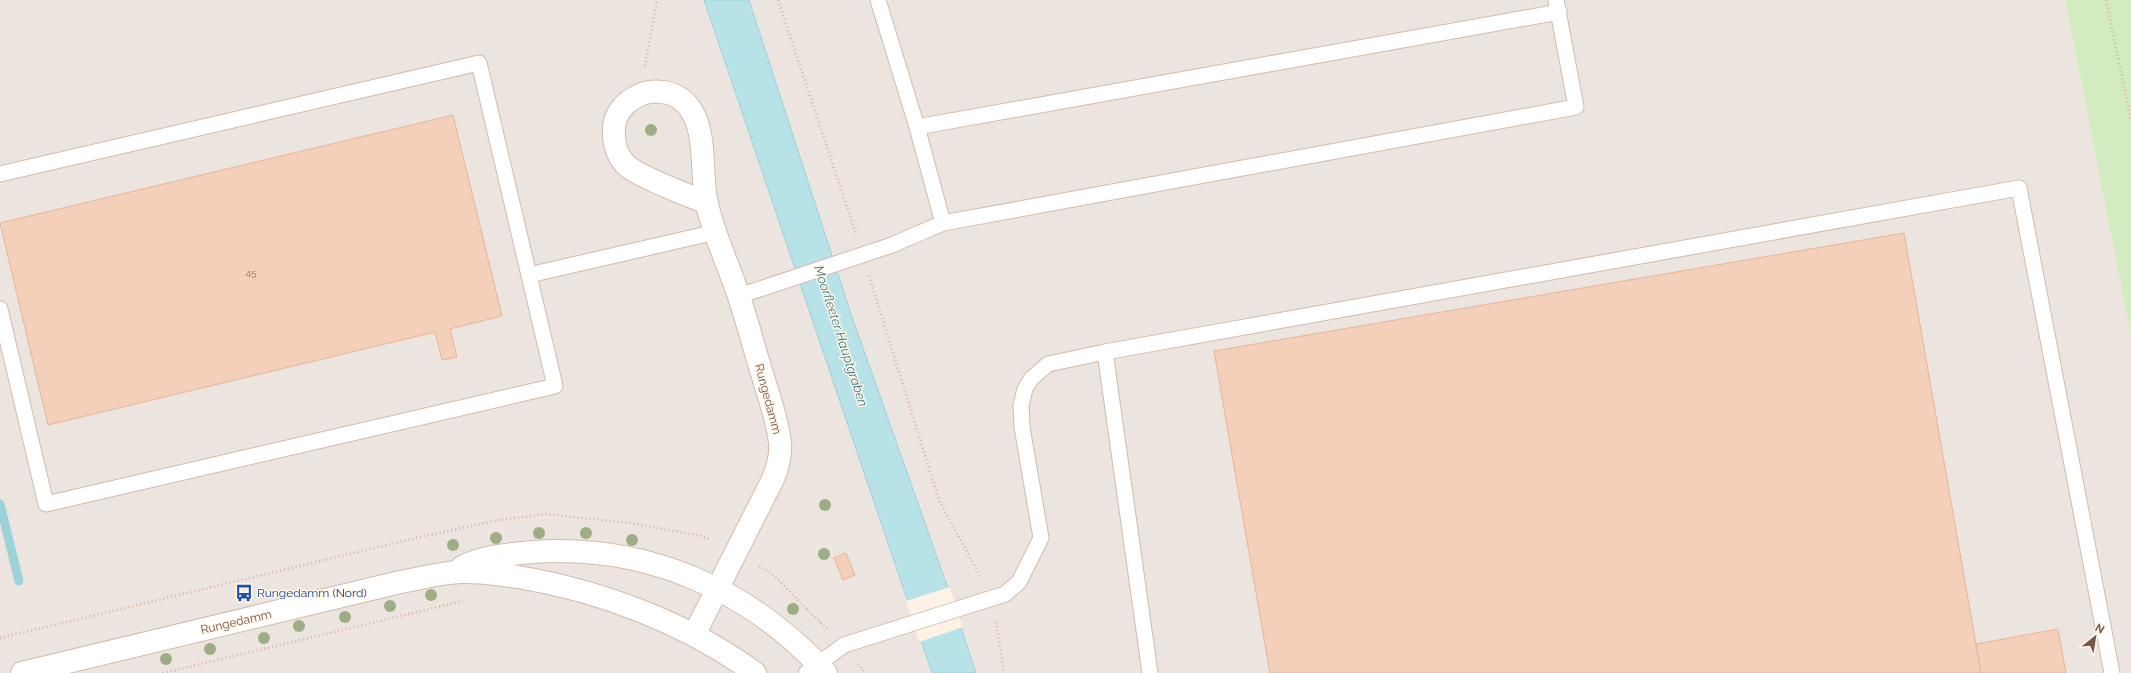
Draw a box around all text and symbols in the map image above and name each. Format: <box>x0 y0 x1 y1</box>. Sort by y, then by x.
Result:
water label: Moorfleeter Hauptgraben <box>811 264 871 408</box>
house number: 45 <box>246 267 257 278</box>
street label: Rungedamm <box>752 362 784 436</box>
bus stop icon: Rungedamm (Nord) <box>234 583 254 603</box>
place label: Rungedamm (Nord) <box>257 586 367 600</box>
street label: Rungedamm <box>199 607 273 637</box>
north arrow <box>2075 617 2115 657</box>
text: N <box>2093 621 2107 637</box>

